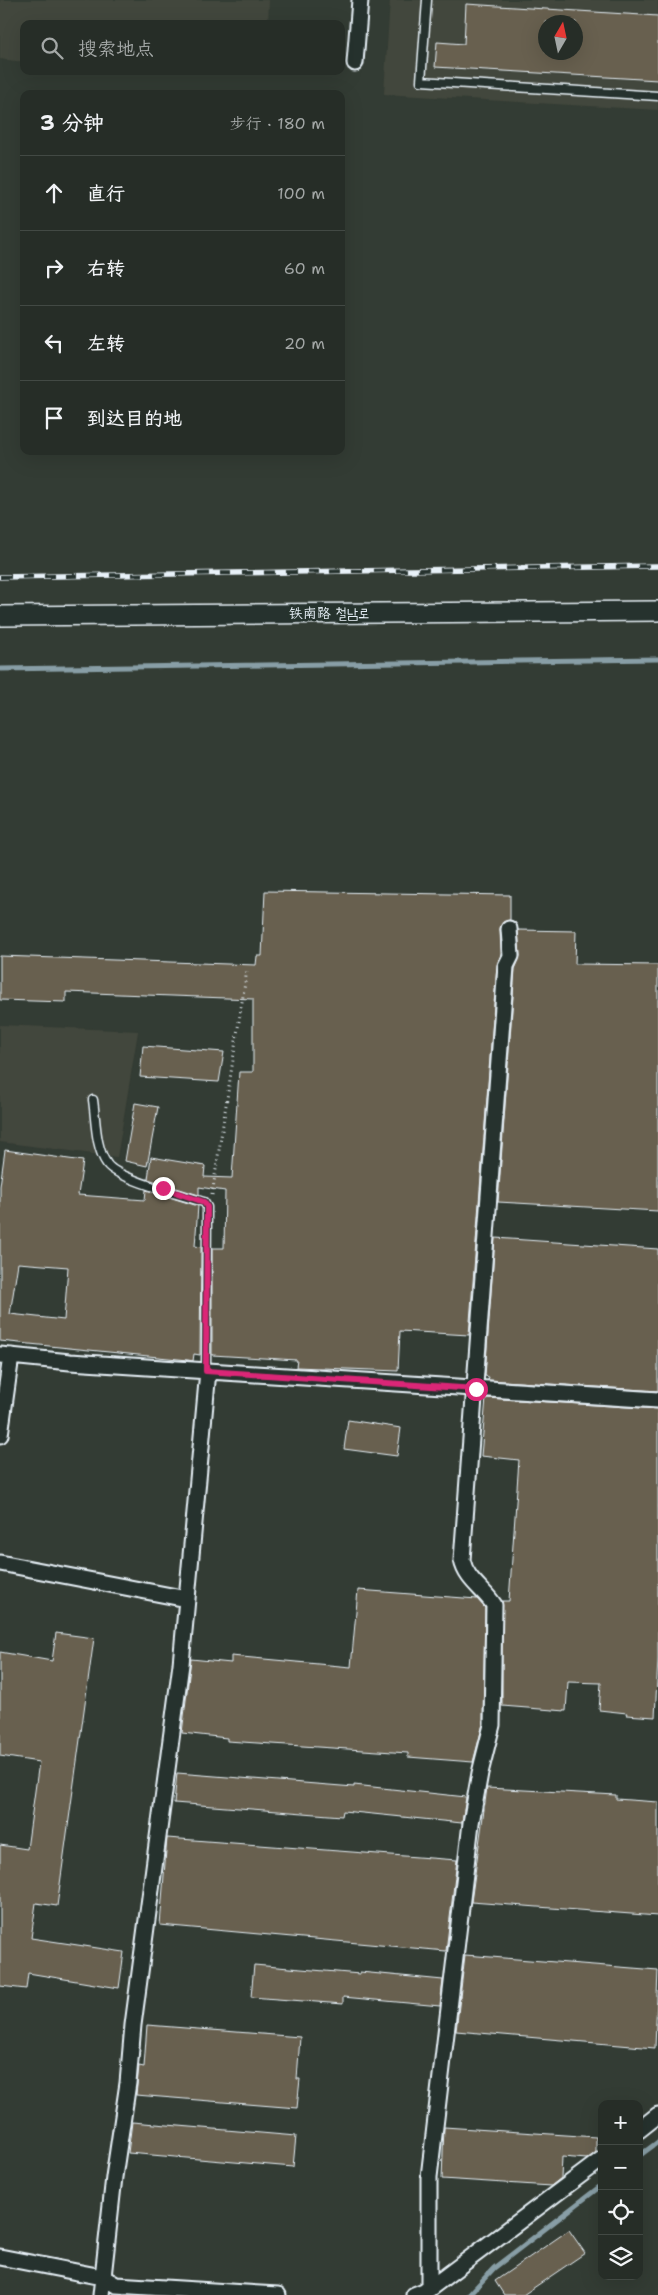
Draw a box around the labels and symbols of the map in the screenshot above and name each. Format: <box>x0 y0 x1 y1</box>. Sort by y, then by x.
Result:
north arrow <box>538 15 583 60</box>
street label: 铁南路 철남로 <box>289 604 369 622</box>
route end <box>152 1177 175 1200</box>
route start <box>465 1378 488 1401</box>

